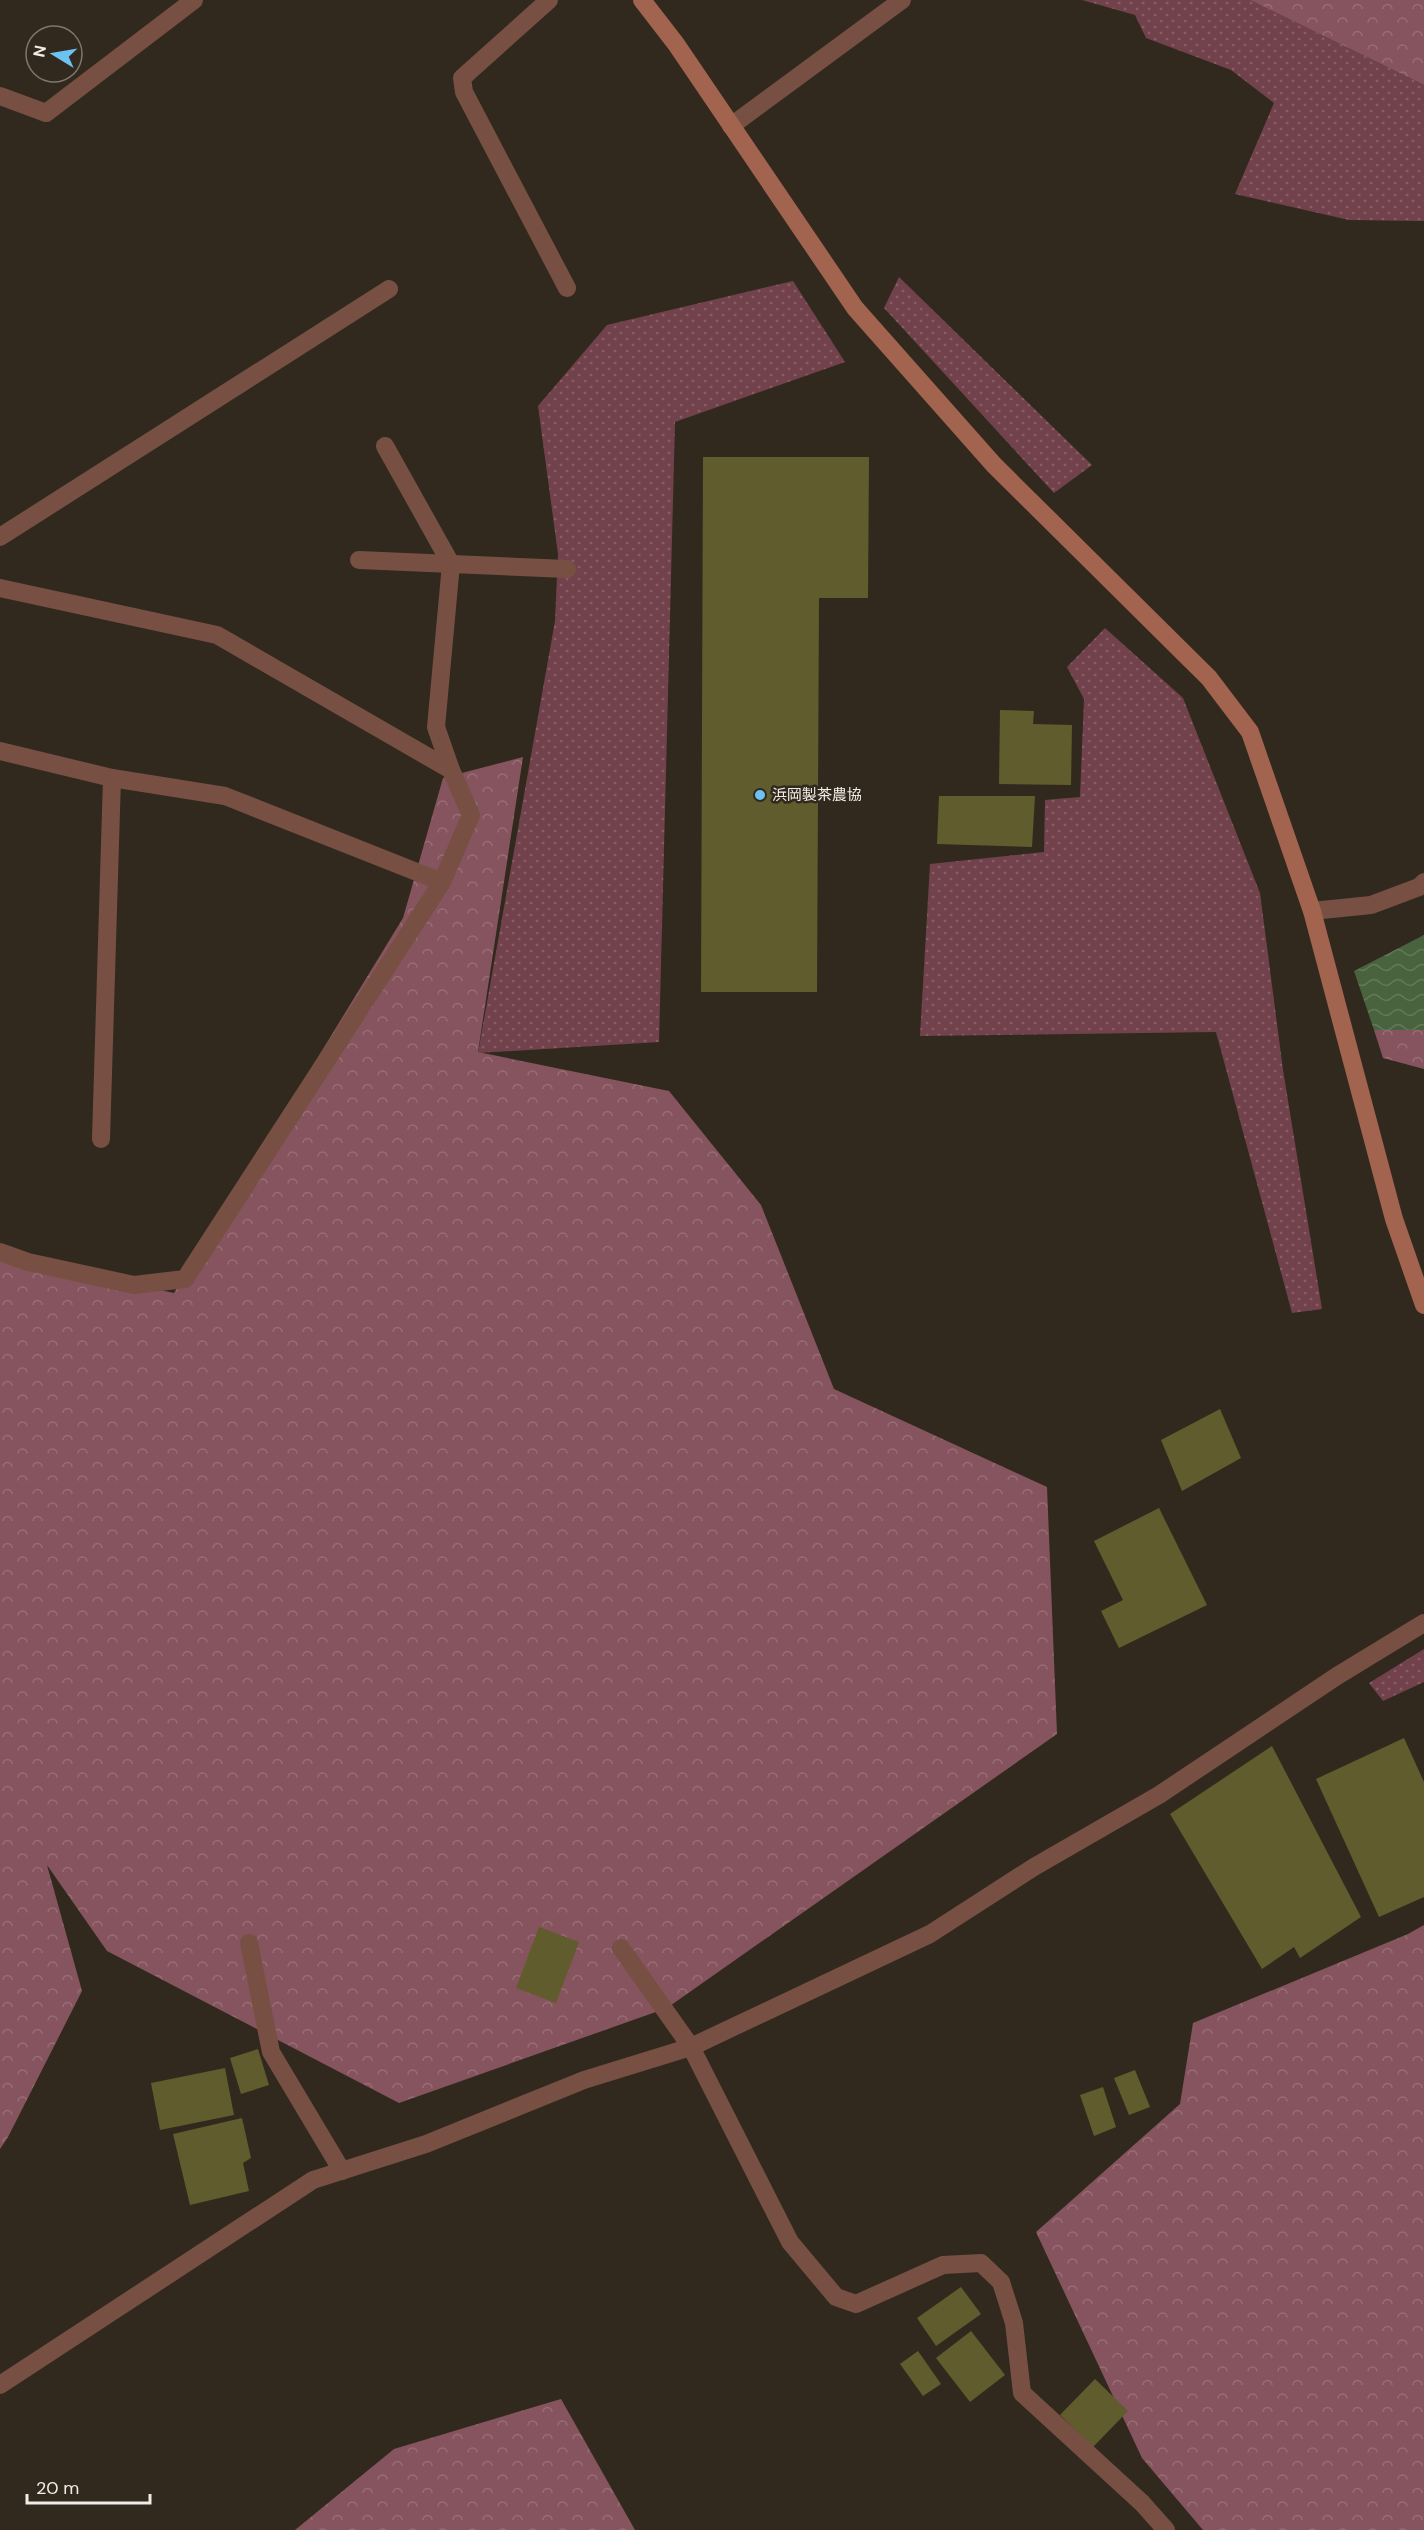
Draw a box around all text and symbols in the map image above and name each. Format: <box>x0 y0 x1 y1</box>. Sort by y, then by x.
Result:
north arrow <box>24 24 84 84</box>
text: N <box>28 44 51 59</box>
place label: 浜岡製茶農協 <box>772 785 862 805</box>
marker: 浜岡製茶農協 <box>753 788 767 802</box>
scale bar <box>27 2467 150 2505</box>
text: 20 m <box>36 2476 79 2500</box>

